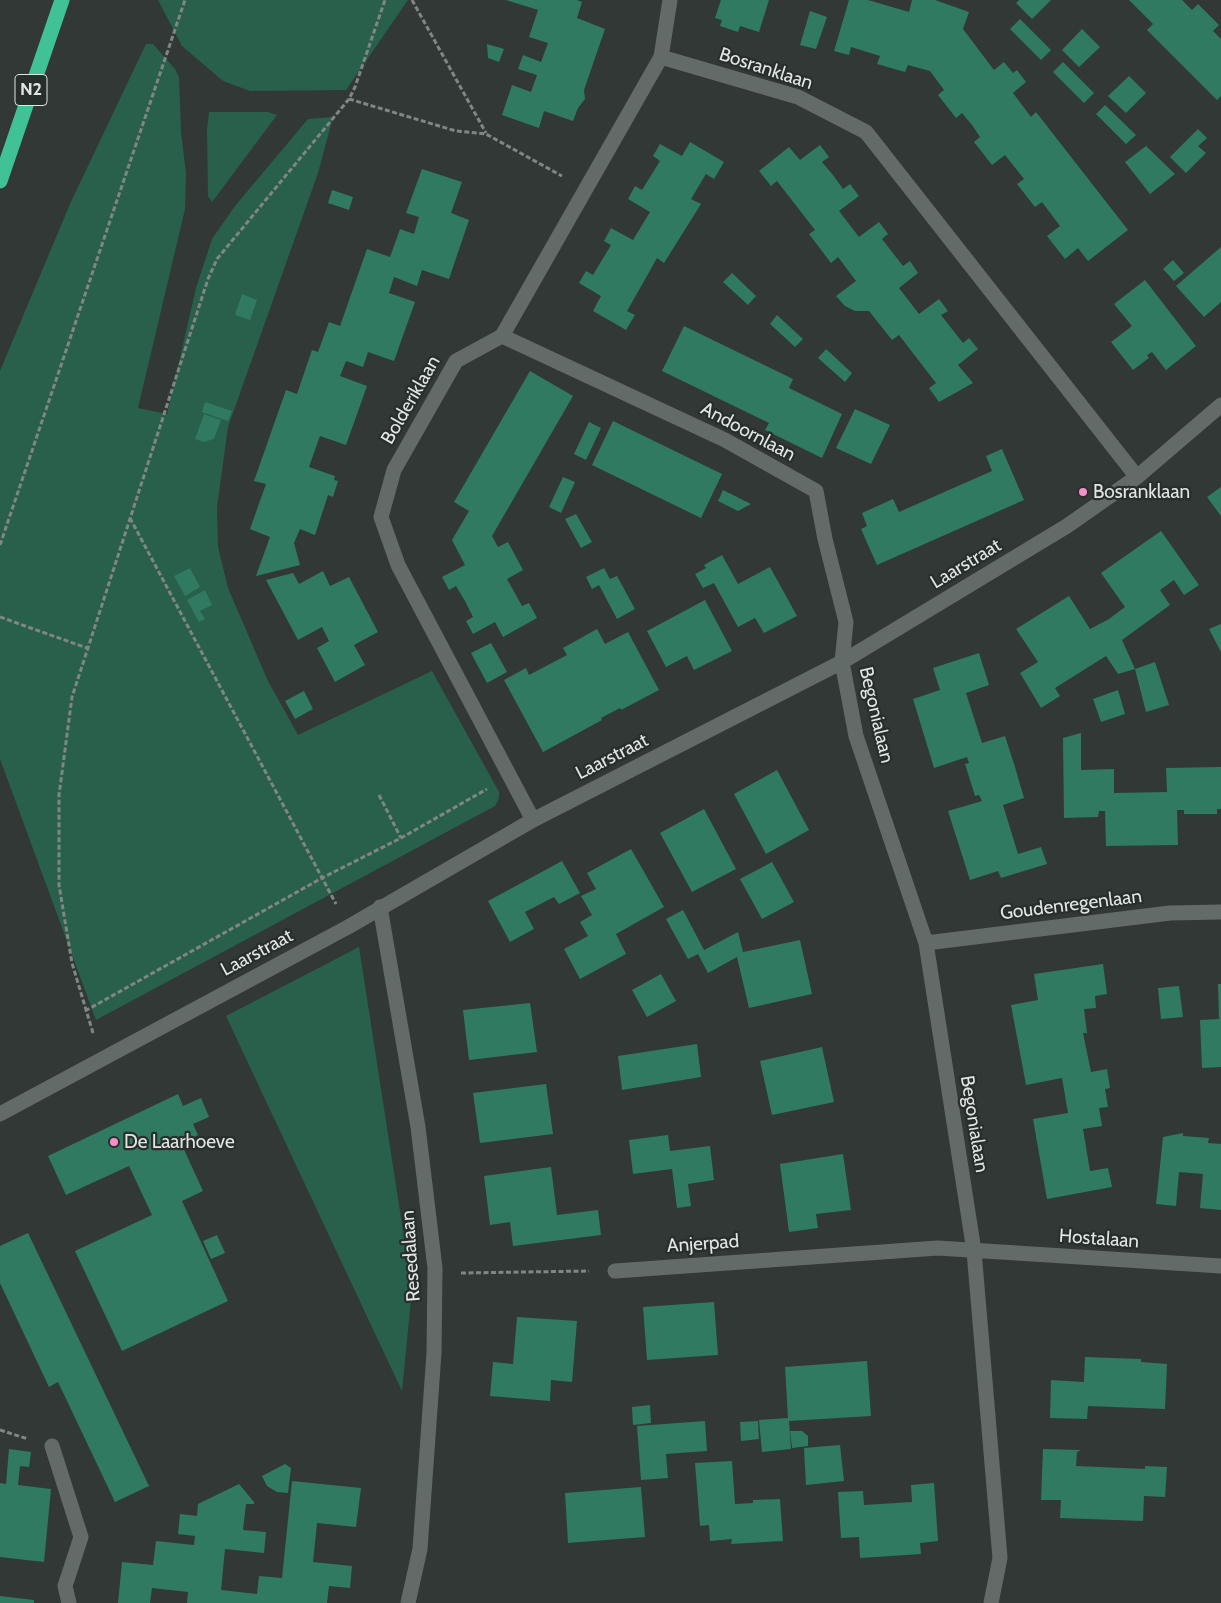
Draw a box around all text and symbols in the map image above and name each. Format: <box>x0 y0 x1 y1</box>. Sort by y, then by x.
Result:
street label: Bosranklaan <box>716 43 816 95</box>
road number: N2 <box>15 74 47 106</box>
street label: Bolderiklaan <box>377 352 445 448</box>
street label: Andoornlaan <box>697 398 799 466</box>
place label: Bosranklaan <box>1093 481 1190 503</box>
marker: Bosranklaan <box>1077 486 1089 498</box>
street label: Laarstraat <box>927 534 1005 594</box>
street label: Begonialaan <box>854 665 898 765</box>
street label: Laarstraat <box>572 729 652 785</box>
street label: Goudenregenlaan <box>999 885 1143 925</box>
street label: Laarstraat <box>217 925 297 981</box>
street label: Begonialaan <box>955 1074 993 1174</box>
place label: De Laarhoeve <box>124 1131 235 1153</box>
marker: De Laarhoeve <box>108 1136 120 1148</box>
street label: Resedalaan <box>396 1210 426 1302</box>
street label: Hostalaan <box>1058 1225 1140 1253</box>
street label: Anjerpad <box>666 1230 740 1258</box>

